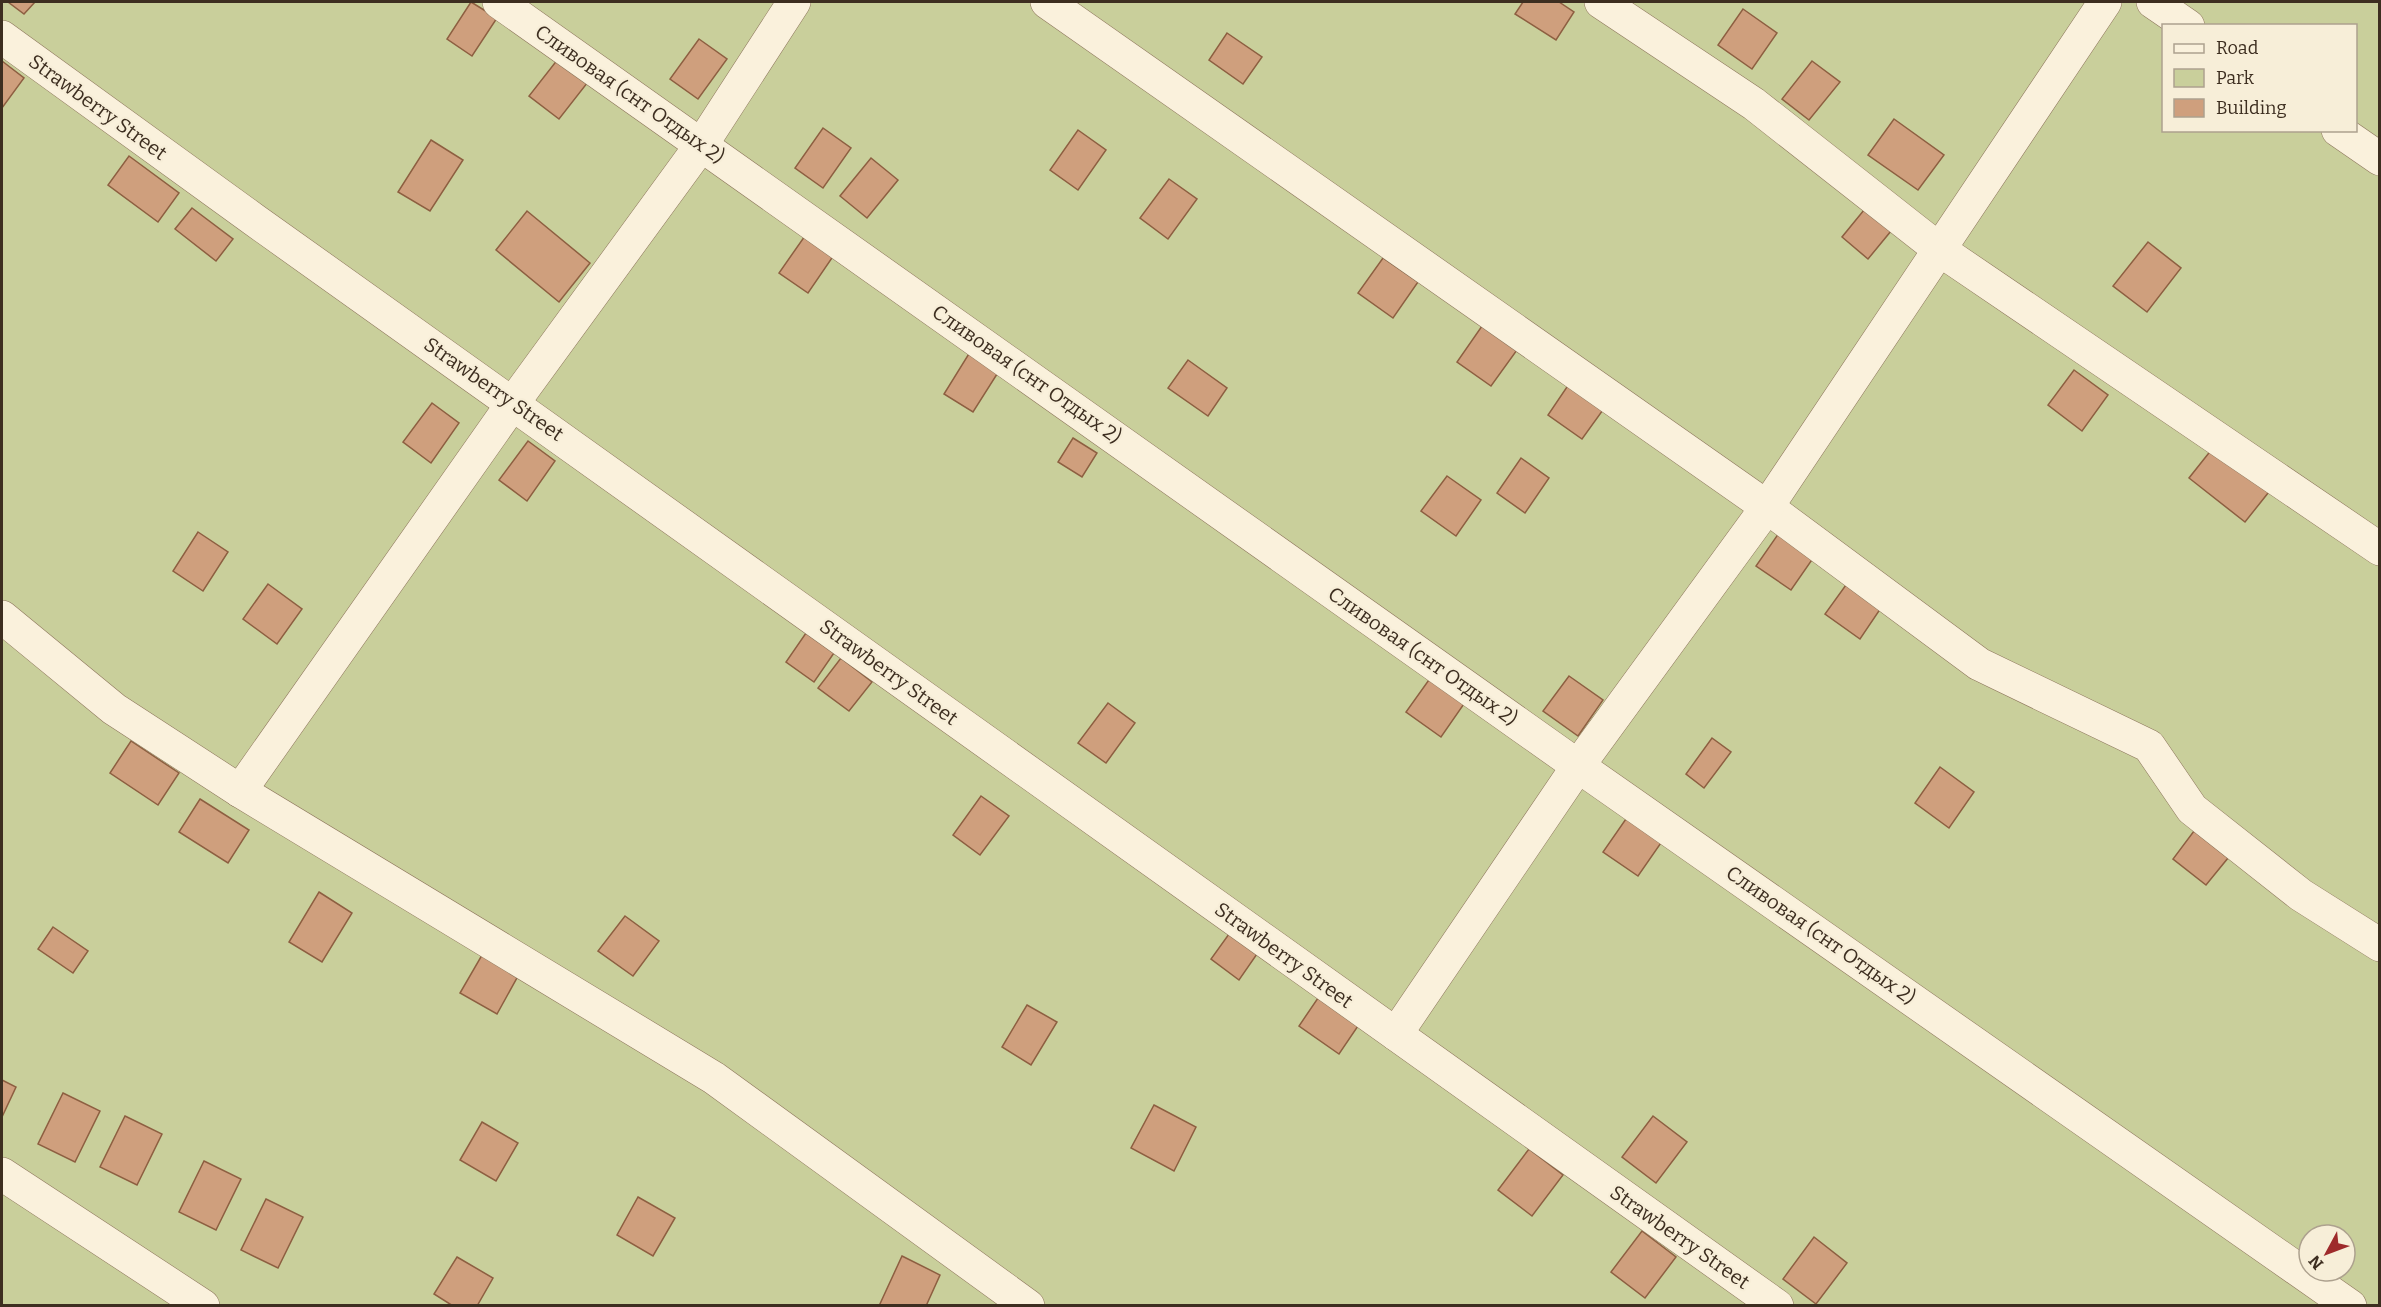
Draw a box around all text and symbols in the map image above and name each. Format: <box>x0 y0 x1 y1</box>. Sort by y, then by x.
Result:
street label: Сливовая (снт Отдых 2) <box>531 19 729 169</box>
legend <box>2162 24 2357 132</box>
text: Road <box>2216 37 2259 59</box>
street label: Strawberry Street <box>24 49 172 165</box>
text: Park <box>2216 67 2255 89</box>
text: Building <box>2216 97 2287 119</box>
street label: Сливовая (снт Отдых 2) <box>928 299 1126 449</box>
street label: Strawberry Street <box>420 332 568 446</box>
street label: Сливовая (снт Отдых 2) <box>1324 581 1522 731</box>
street label: Strawberry Street <box>815 614 963 730</box>
street label: Сливовая (снт Отдых 2) <box>1722 860 1920 1010</box>
street label: Strawberry Street <box>1210 897 1358 1013</box>
street label: Strawberry Street <box>1606 1180 1754 1294</box>
north arrow <box>2297 1223 2357 1283</box>
text: N <box>2305 1252 2327 1273</box>

